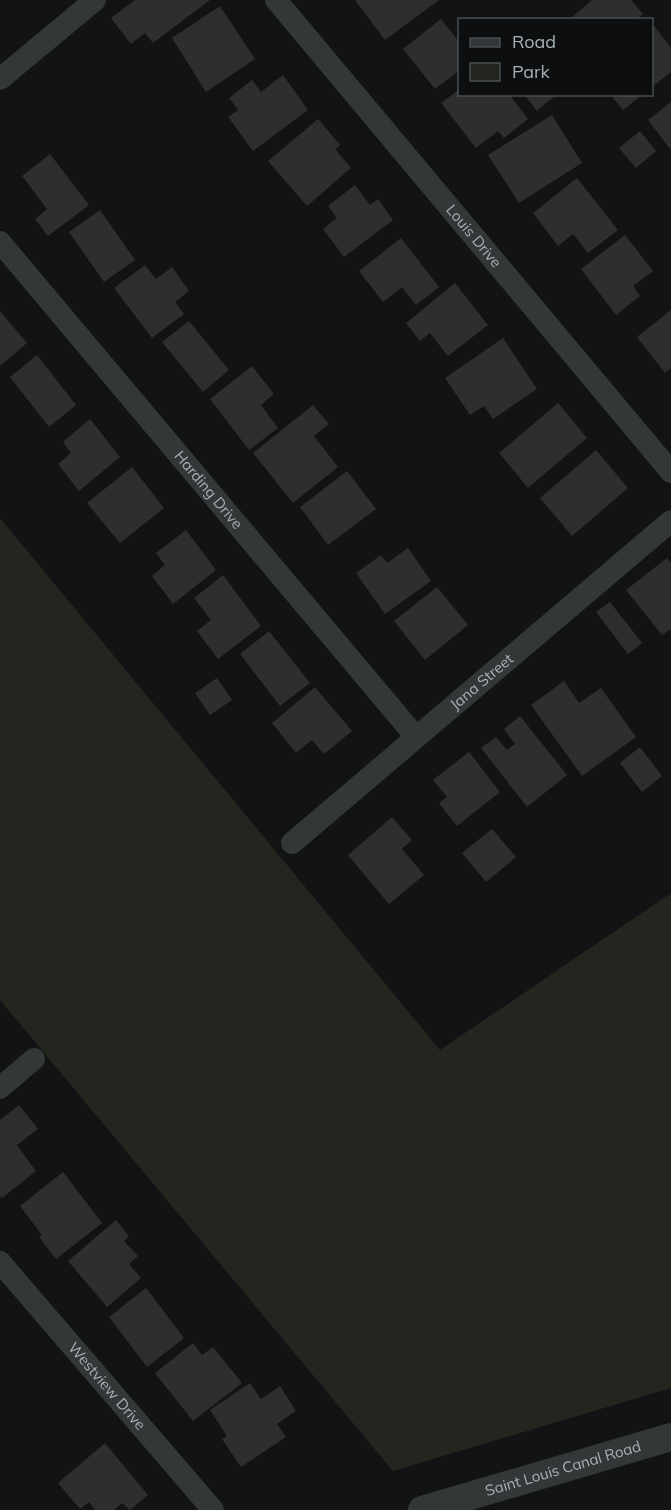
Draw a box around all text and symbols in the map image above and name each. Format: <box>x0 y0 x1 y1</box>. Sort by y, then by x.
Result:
legend <box>458 18 653 96</box>
text: Road <box>512 30 556 53</box>
text: Park <box>512 60 551 83</box>
street label: Louis Drive <box>442 200 506 271</box>
street label: Harding Drive <box>171 447 247 533</box>
street label: Jana Street <box>446 649 517 714</box>
street label: Westview Drive <box>64 1338 150 1434</box>
street label: Saint Louis Canal Road <box>483 1436 643 1500</box>

